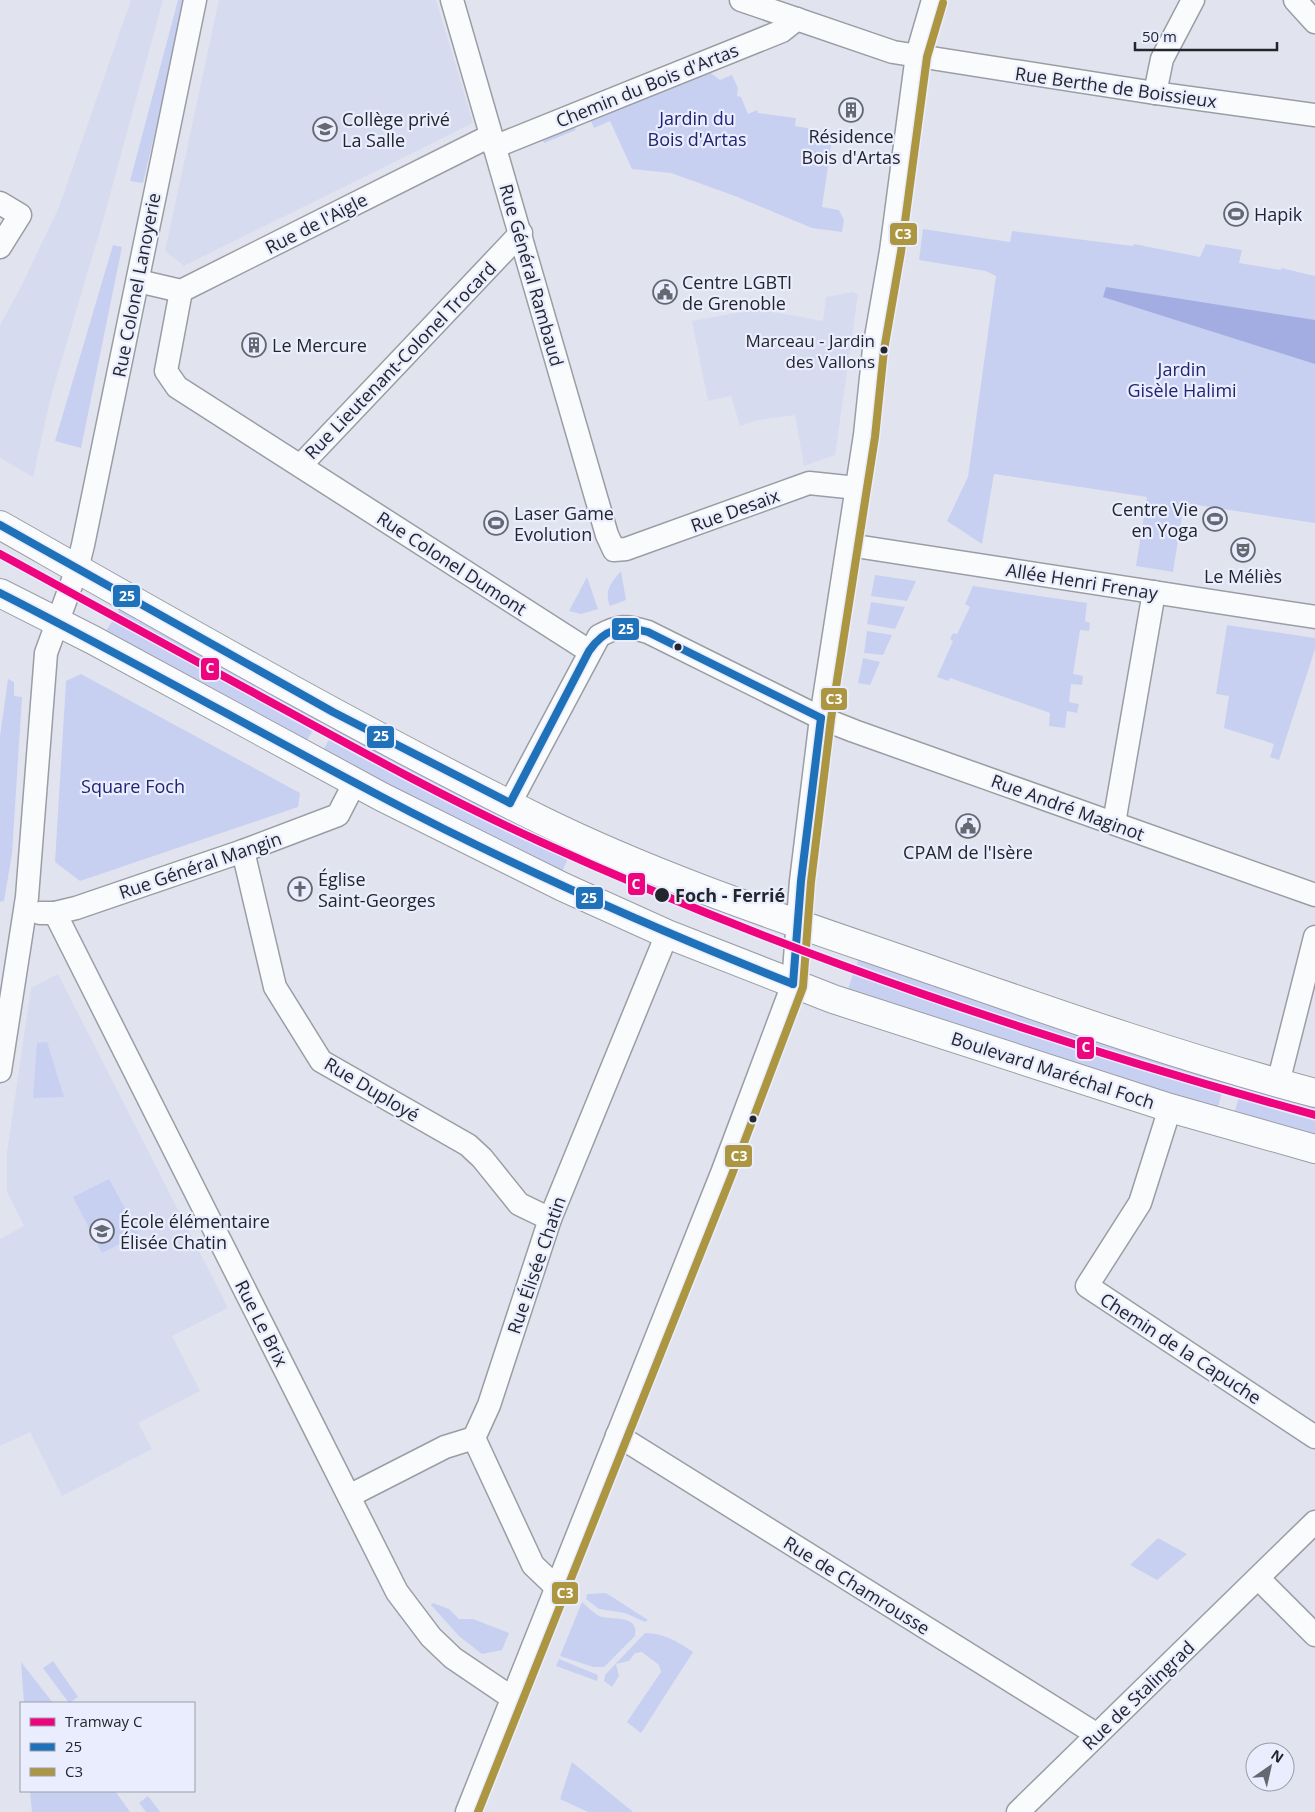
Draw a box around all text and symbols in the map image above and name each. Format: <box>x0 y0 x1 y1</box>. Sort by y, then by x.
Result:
scale bar <box>1135 20 1278 52</box>
text: 50 m <box>1142 26 1177 46</box>
street label: Chemin du Bois d'Artas <box>552 37 742 133</box>
street label: Rue Berthe de Boissieux <box>1014 61 1219 113</box>
building icon: Résidence Bois d'Artas <box>838 97 864 123</box>
park label: Jardin du Bois d'Artas <box>648 106 746 151</box>
place label: Collège privé La Salle <box>342 107 450 152</box>
school or university icon: Collège privé La Salle <box>312 116 338 142</box>
place label: Résidence Bois d'Artas <box>802 124 900 169</box>
street label: Rue Général Rambaud <box>494 181 570 369</box>
street label: Rue de l'Aigle <box>261 187 371 259</box>
street label: Rue Colonel Lanoyerie <box>106 191 166 379</box>
sports icon: Hapik <box>1223 201 1249 227</box>
place label: Hapik <box>1254 202 1303 226</box>
line badge: C3 <box>889 222 918 246</box>
text: C3 <box>895 224 911 243</box>
street label: Rue Lieutenant-Colonel Trocard <box>299 256 501 464</box>
place label: Centre LGBTI de Grenoble <box>682 270 792 315</box>
public building icon: Centre LGBTI de Grenoble <box>652 279 678 305</box>
place label: Marceau - Jardin des Vallons <box>745 329 875 373</box>
building icon: Le Mercure <box>241 332 267 358</box>
place label: Le Mercure <box>272 333 367 357</box>
marker: Marceau - Jardin des Vallons <box>879 345 889 355</box>
park label: Jardin Gisèle Halimi <box>1127 357 1237 402</box>
street label: Rue Desaix <box>687 483 783 537</box>
place label: Centre Vie en Yoga <box>1112 497 1198 542</box>
place label: Laser Game Evolution <box>514 501 614 546</box>
street label: Rue Colonel Dumont <box>373 506 531 620</box>
sports icon: Centre Vie en Yoga <box>1202 506 1228 532</box>
sports icon: Laser Game Evolution <box>483 510 509 536</box>
theatre icon: Le Méliès <box>1230 537 1256 563</box>
street label: Allée Henri Frenay <box>1004 557 1160 605</box>
place label: Le Méliès <box>1204 564 1282 588</box>
line badge: 25 <box>112 584 141 608</box>
text: 25 <box>119 586 135 605</box>
line badge: 25 <box>611 617 640 641</box>
text: 25 <box>618 619 634 638</box>
unlabelled marker <box>673 642 683 652</box>
line badge: C <box>200 657 220 681</box>
text: C <box>206 658 215 677</box>
line badge: C3 <box>820 687 848 711</box>
text: C3 <box>826 689 842 708</box>
line badge: 25 <box>366 725 395 749</box>
text: 25 <box>373 726 389 745</box>
street label: Rue André Maginot <box>988 768 1148 846</box>
park label: Square Foch <box>81 774 185 798</box>
public building icon: CPAM de l'Isère <box>955 813 981 839</box>
street label: Rue Général Mangin <box>116 826 284 904</box>
place label: CPAM de l'Isère <box>903 840 1033 864</box>
place label: Église Saint-Georges <box>318 867 436 912</box>
line badge: C <box>627 872 646 896</box>
text: C <box>632 874 641 893</box>
church icon: Église Saint-Georges <box>287 876 313 902</box>
place label: Foch - Ferrié <box>675 883 785 907</box>
line badge: 25 <box>575 886 604 910</box>
marker: Foch - Ferrié <box>653 886 671 904</box>
text: 25 <box>581 888 597 907</box>
street label: Boulevard Maréchal Foch <box>948 1026 1158 1114</box>
line badge: C <box>1076 1036 1095 1060</box>
text: C <box>1082 1037 1091 1056</box>
street label: Rue Duployé <box>320 1051 424 1127</box>
unlabelled marker <box>748 1114 758 1124</box>
line badge: C3 <box>724 1144 753 1168</box>
text: C3 <box>731 1146 747 1165</box>
street label: Rue Élisée Chatin <box>501 1193 571 1337</box>
place label: École élémentaire Élisée Chatin <box>120 1209 270 1254</box>
school or university icon: École élémentaire Élisée Chatin <box>89 1218 115 1244</box>
street label: Rue Le Brix <box>230 1276 294 1371</box>
street label: Chemin de la Capuche <box>1096 1287 1266 1409</box>
street label: Rue de Chamrousse <box>779 1530 935 1640</box>
line badge: C3 <box>551 1581 579 1605</box>
text: C3 <box>557 1583 573 1602</box>
street label: Rue de Stalingrad <box>1077 1635 1199 1755</box>
legend <box>20 1702 195 1792</box>
text: Tramway C <box>65 1711 142 1731</box>
text: 25 <box>65 1736 82 1756</box>
north arrow <box>1245 1742 1295 1792</box>
text: N <box>1268 1745 1288 1767</box>
text: C3 <box>65 1761 83 1781</box>

